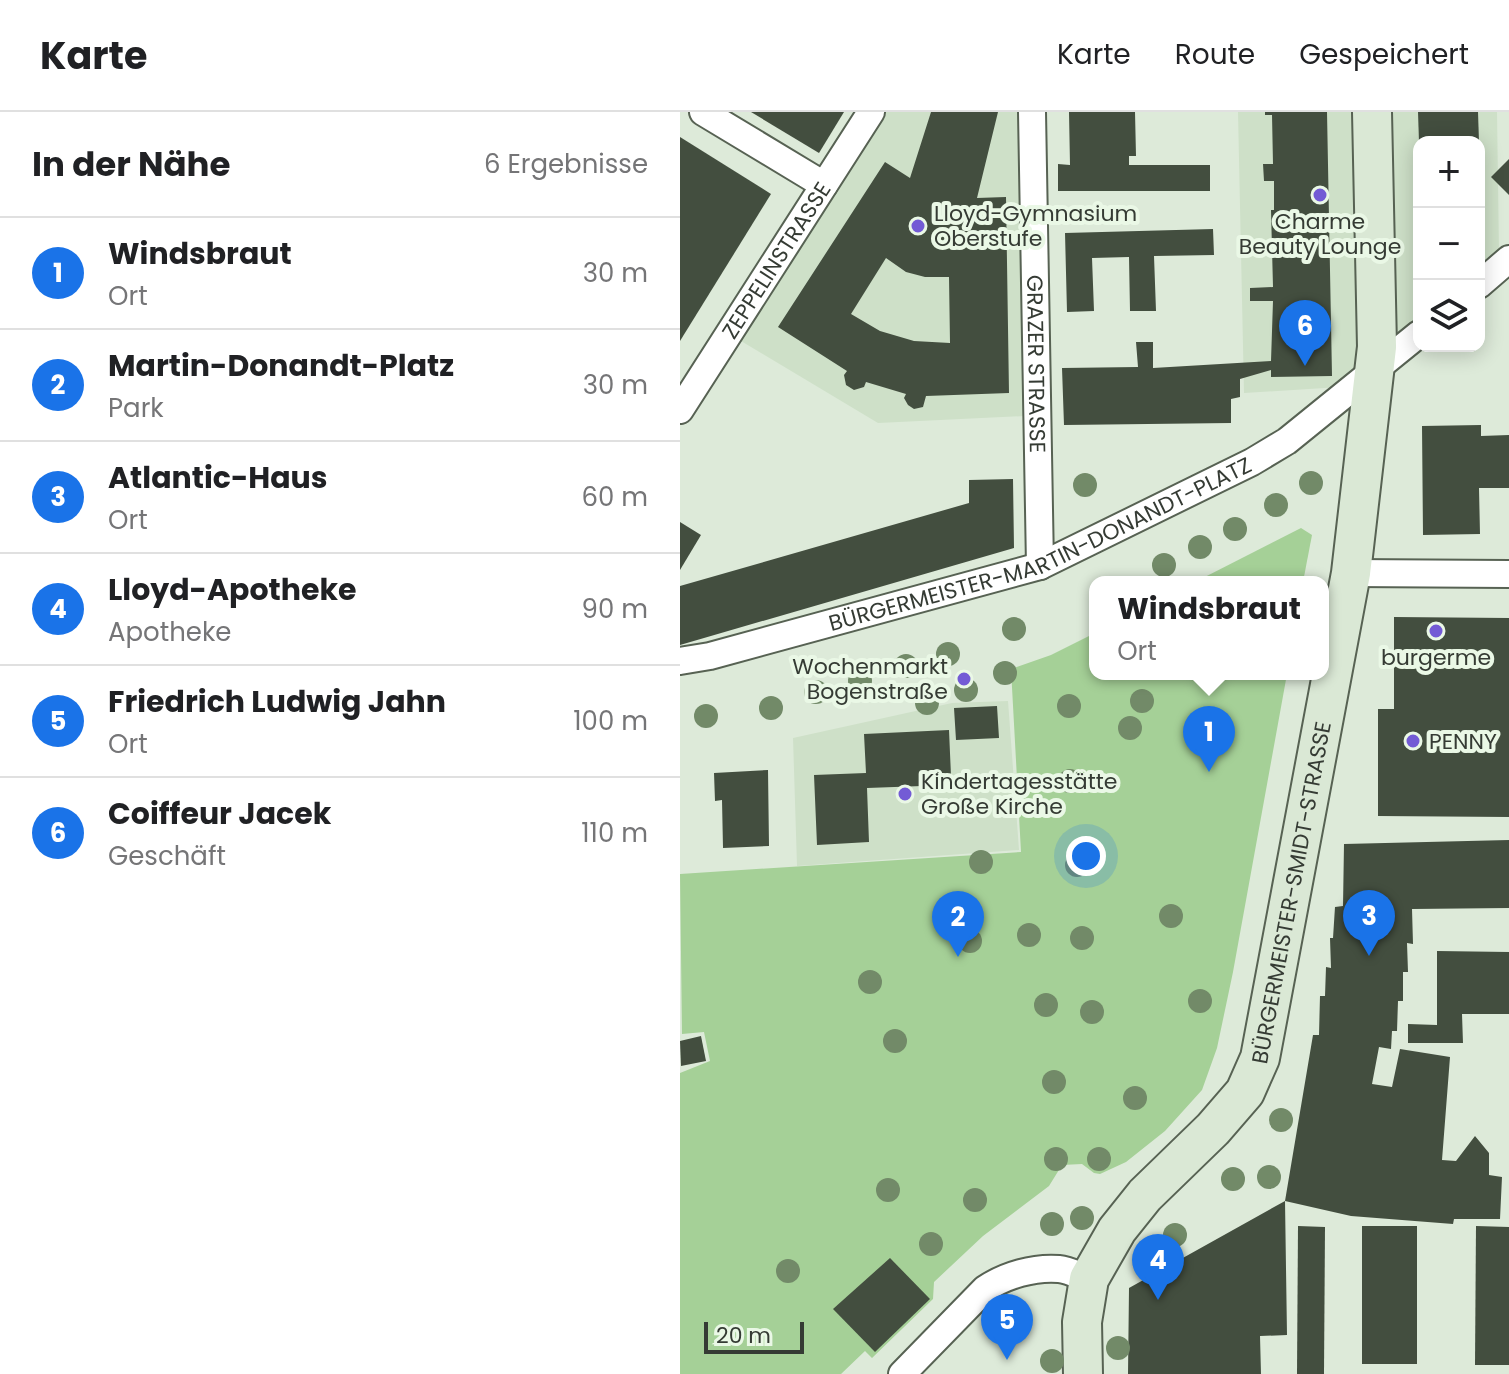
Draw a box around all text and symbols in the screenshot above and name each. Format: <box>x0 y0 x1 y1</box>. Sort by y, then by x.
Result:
text: Karte <box>40 29 147 82</box>
text: Karte <box>1057 35 1131 74</box>
text: Route <box>1175 35 1255 74</box>
text: Gespeichert <box>1299 35 1469 74</box>
map controls <box>1413 136 1485 352</box>
button: + <box>1413 136 1485 208</box>
text: In der Nähe <box>32 140 230 188</box>
text: 6 Ergebnisse <box>484 146 648 182</box>
street label: ZEPPELINSTRASSE <box>715 176 838 345</box>
marker: Charme Beauty Lounge <box>1311 186 1329 204</box>
place label: Lloyd-Gymnasium Oberstufe <box>934 198 1137 254</box>
place label: Charme Beauty Lounge <box>1239 206 1401 262</box>
button: − <box>1413 208 1485 280</box>
marker: Lloyd-Gymnasium Oberstufe <box>909 217 927 235</box>
text: Windsbraut <box>108 232 292 275</box>
text: 1 <box>53 255 63 291</box>
text: 30 m <box>583 255 648 291</box>
street label: GRAZER STRASSE <box>1019 275 1053 453</box>
text: Ort <box>108 278 148 314</box>
button: layers <box>1413 280 1485 352</box>
pin: 6 <box>1279 300 1331 366</box>
text: Martin-Donandt-Platz <box>108 344 454 387</box>
text: 2 <box>51 367 65 403</box>
text: 30 m <box>583 367 648 403</box>
text: Park <box>108 390 164 426</box>
street label: BÜRGERMEISTER-MARTIN-DONANDT-PLATZ <box>825 450 1257 639</box>
text: Atlantic-Haus <box>108 456 328 499</box>
text: 3 <box>50 479 66 515</box>
text: 60 m <box>581 479 648 515</box>
text: Ort <box>108 502 148 538</box>
text: Lloyd-Apotheke <box>108 568 357 611</box>
popup <box>1089 576 1329 680</box>
text: Windsbraut <box>1117 587 1301 630</box>
text: 4 <box>49 591 67 627</box>
text: 90 m <box>582 591 648 627</box>
text: Apotheke <box>108 614 231 650</box>
marker: burgerme <box>1427 622 1445 640</box>
text: Ort <box>1117 633 1157 669</box>
place label: burgerme <box>1381 642 1491 673</box>
place label: Wochenmarkt Bogenstraße <box>792 651 948 707</box>
marker: Wochenmarkt Bogenstraße <box>955 670 973 688</box>
text: Friedrich Ludwig Jahn <box>108 680 446 723</box>
text: 5 <box>50 703 66 739</box>
text: 100 m <box>573 703 648 739</box>
pin: 1 <box>1183 706 1235 772</box>
street label: BÜRGERMEISTER-SMIDT-STRASSE <box>1244 719 1339 1067</box>
text: Ort <box>108 726 148 762</box>
place label: PENNY <box>1429 726 1497 757</box>
marker: PENNY <box>1404 732 1422 750</box>
place label: Kindertagesstätte Große Kirche <box>921 766 1117 822</box>
marker: Kindertagesstätte Große Kirche <box>896 785 914 803</box>
text: Coiffeur Jacek <box>108 792 331 835</box>
text: 6 <box>50 815 66 851</box>
text: 110 m <box>581 815 648 851</box>
your location <box>1066 836 1106 876</box>
text: Geschäft <box>108 838 226 874</box>
pin: 3 <box>1343 890 1395 956</box>
pin: 2 <box>932 891 984 957</box>
pin: 4 <box>1132 1234 1184 1300</box>
pin: 5 <box>981 1294 1033 1360</box>
scale bar <box>704 1318 804 1354</box>
text: 20 m <box>716 1320 771 1351</box>

